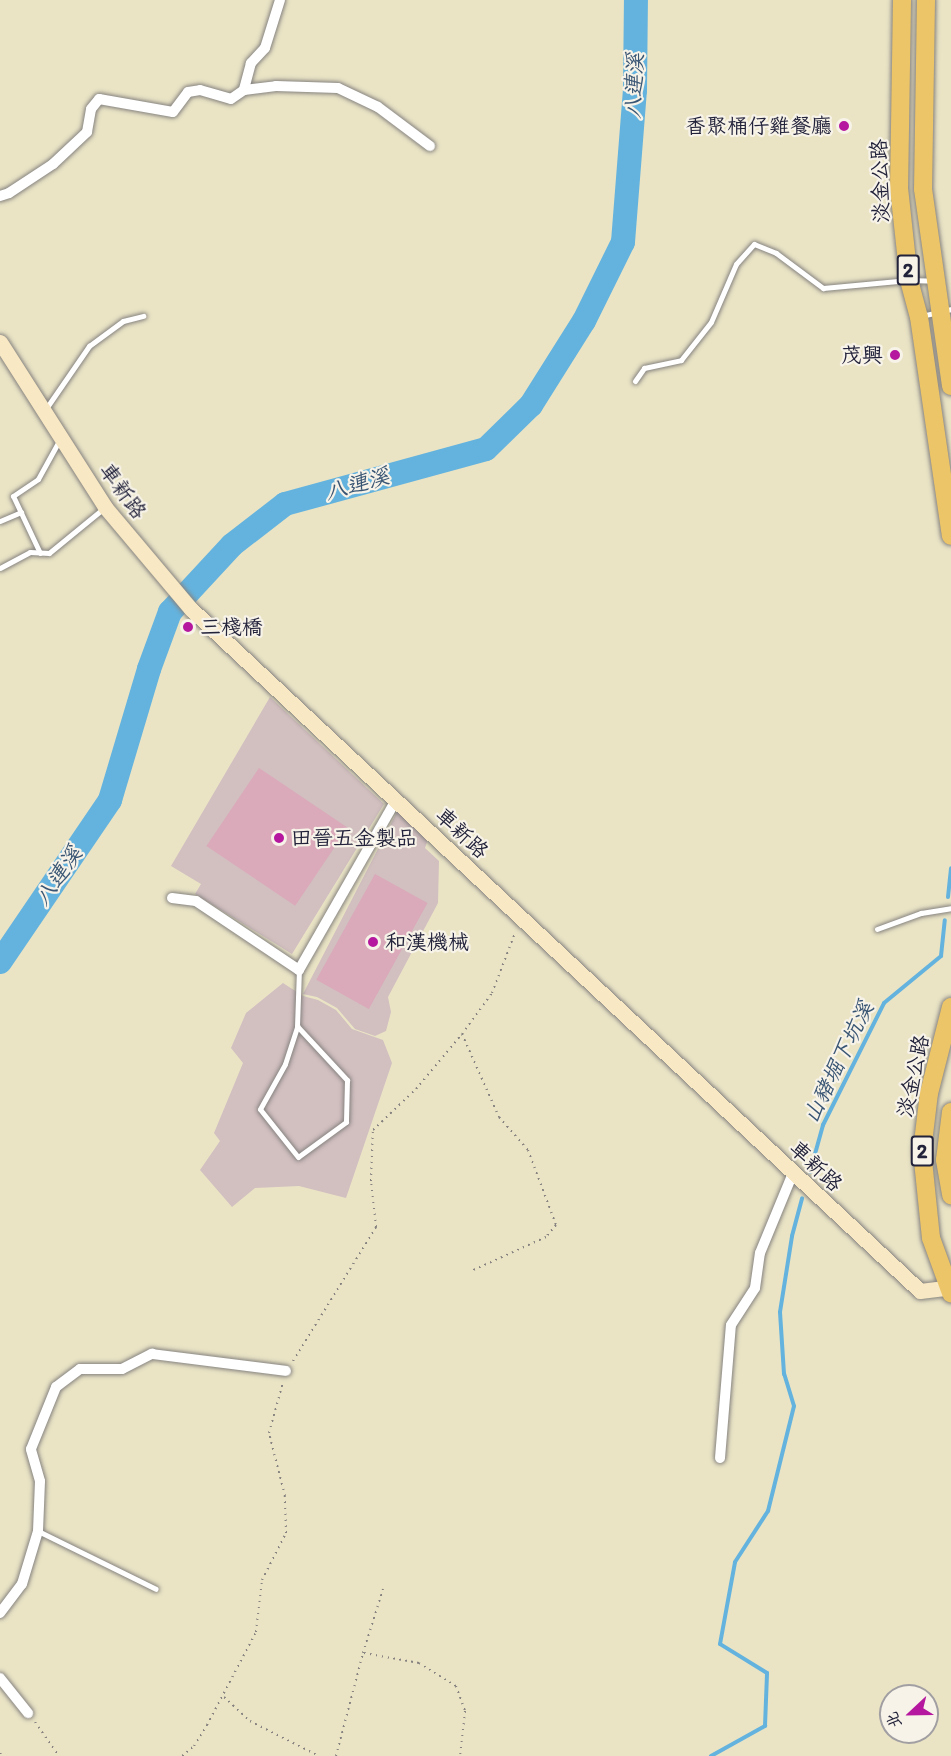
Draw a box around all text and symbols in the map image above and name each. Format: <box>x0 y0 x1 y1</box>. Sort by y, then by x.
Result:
water label: 八連溪 <box>620 53 648 119</box>
place label: 香聚桶仔雞餐廳 <box>685 113 832 139</box>
marker: 香聚桶仔雞餐廳 <box>837 119 851 133</box>
street label: 淡金公路 <box>866 139 894 223</box>
road number: 2 <box>896 253 920 287</box>
place label: 茂興 <box>841 342 883 368</box>
marker: 茂興 <box>888 348 902 362</box>
street label: 車新路 <box>94 458 152 524</box>
water label: 八連溪 <box>322 462 392 506</box>
place label: 三棧橋 <box>200 614 263 640</box>
marker: 三棧橋 <box>181 620 195 634</box>
street label: 車新路 <box>430 802 494 864</box>
place label: 田晉五金製品 <box>291 825 417 851</box>
marker: 田晉五金製品 <box>272 831 286 845</box>
water label: 八連溪 <box>29 841 87 911</box>
place label: 和漢機械 <box>385 929 469 955</box>
marker: 和漢機械 <box>366 935 380 949</box>
water label: 山豬堀下坑溪 <box>797 997 879 1127</box>
street label: 淡金公路 <box>892 1032 934 1120</box>
road number: 2 <box>910 1134 934 1168</box>
street label: 車新路 <box>784 1135 848 1197</box>
north arrow <box>879 1684 939 1744</box>
text: 北 <box>882 1709 906 1731</box>

